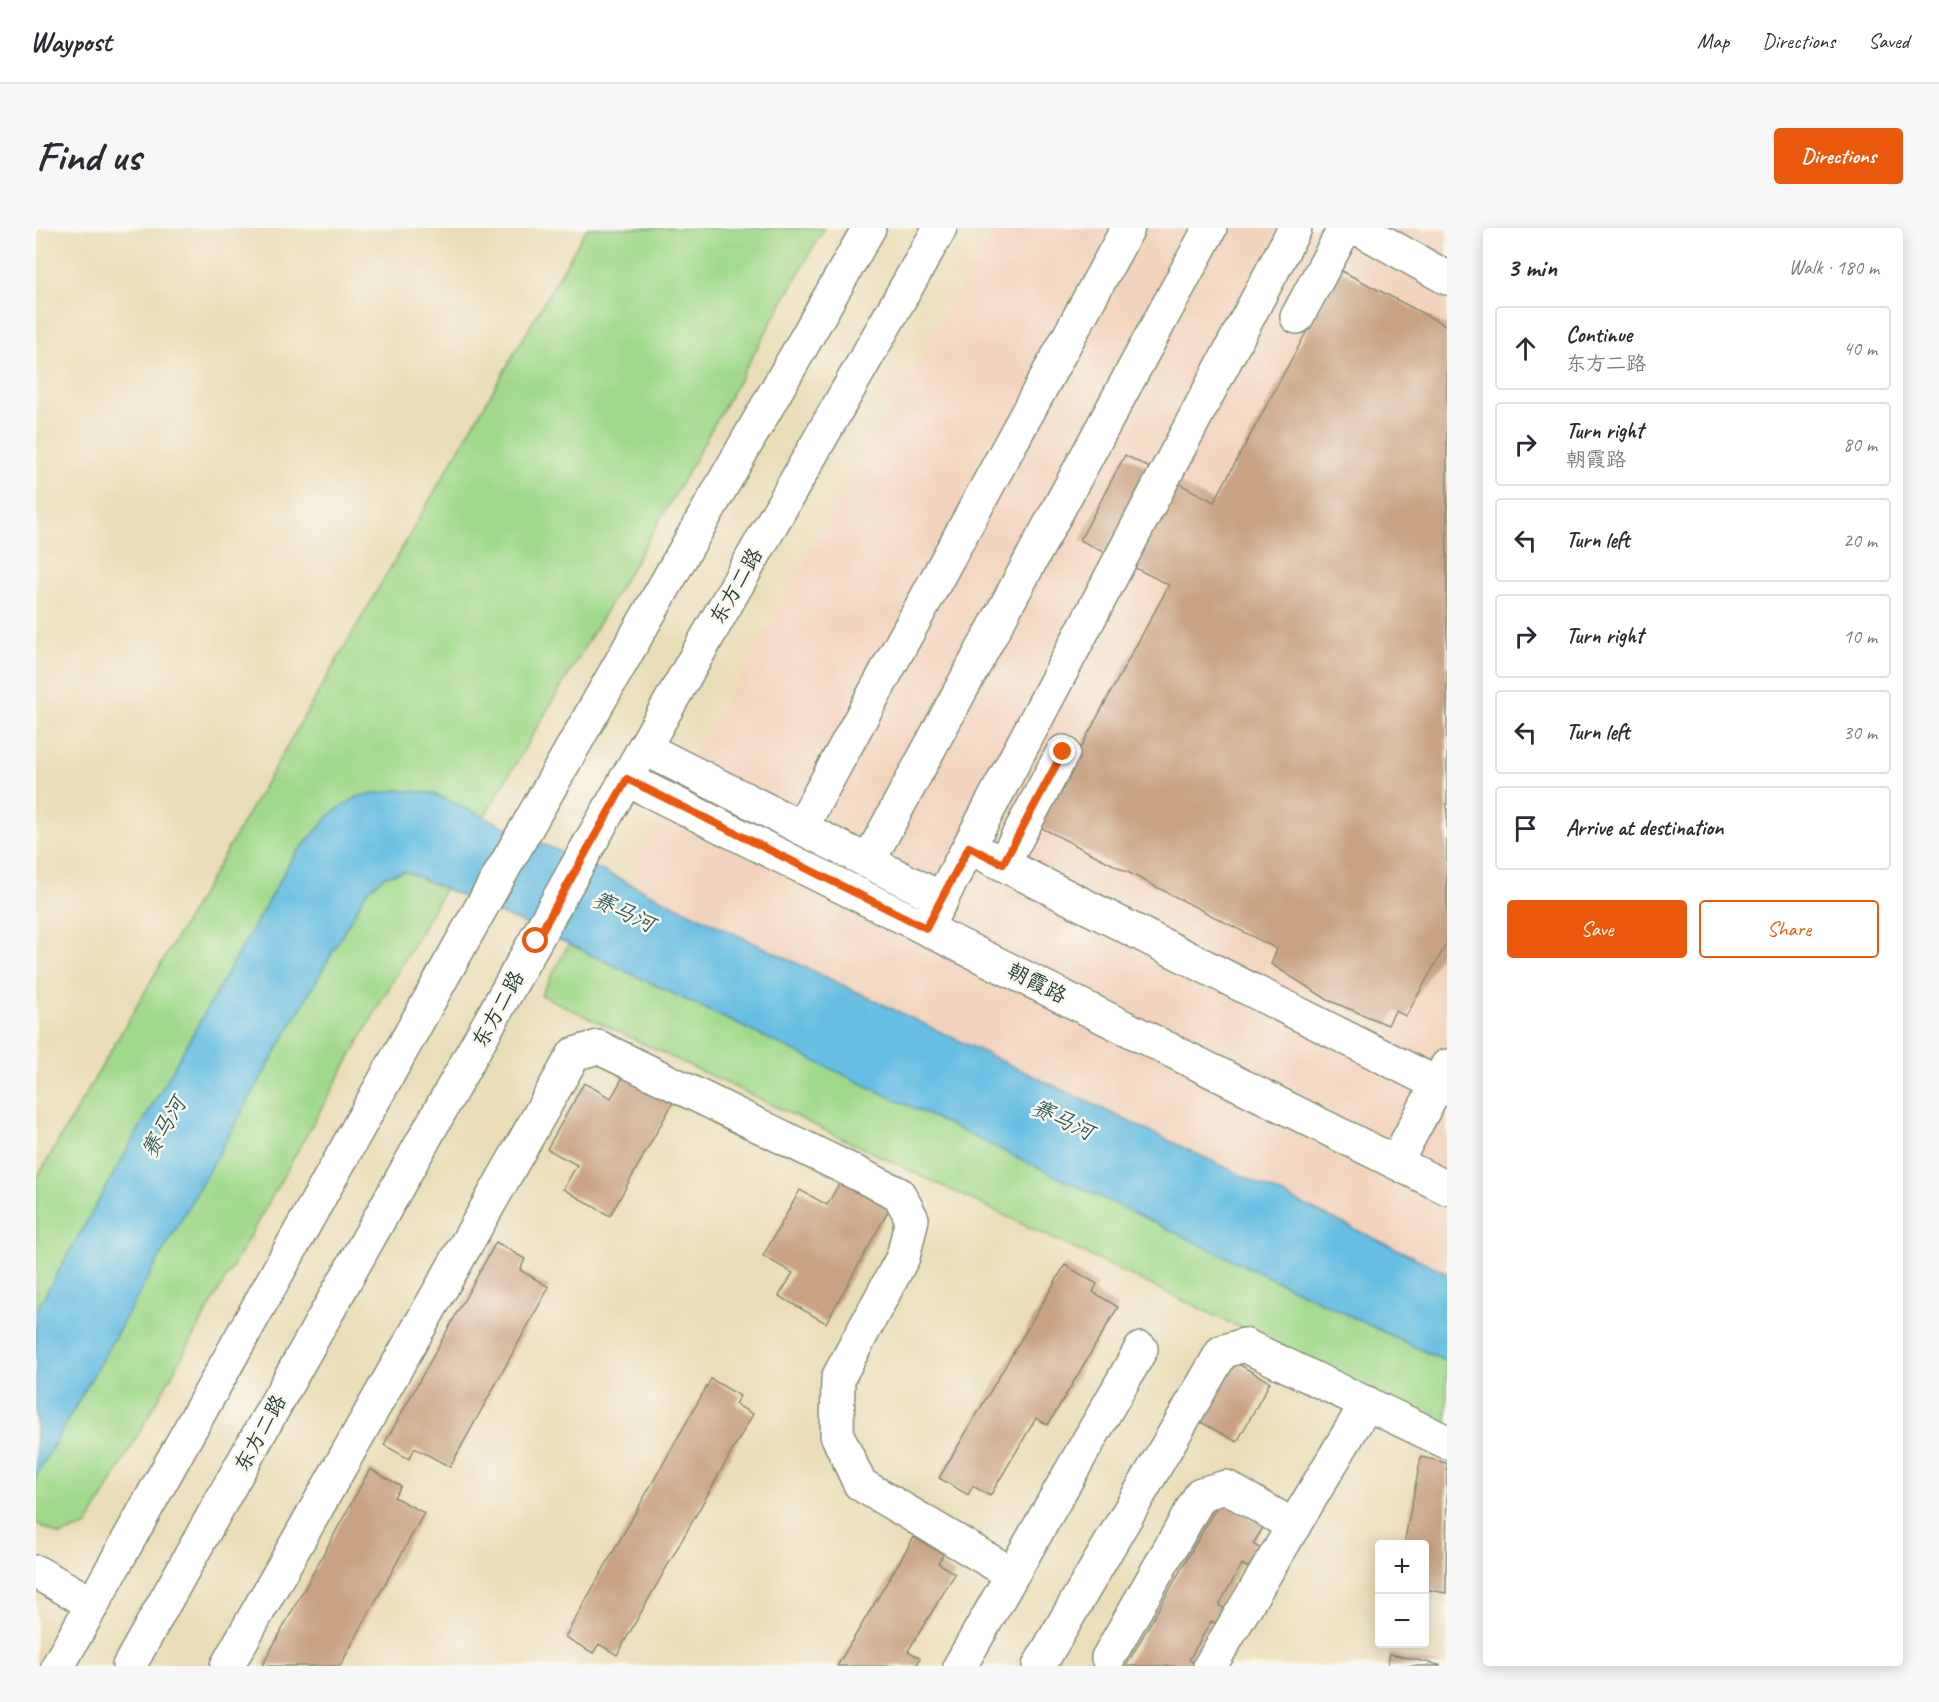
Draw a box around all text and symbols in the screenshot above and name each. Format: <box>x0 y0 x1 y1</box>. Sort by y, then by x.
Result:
text: Waypost <box>30 24 111 59</box>
text: Map <box>1697 28 1729 54</box>
text: Directions <box>1762 28 1835 54</box>
text: Saved <box>1868 28 1909 54</box>
button: Directions <box>1774 128 1903 184</box>
text: Find us <box>36 130 141 183</box>
text: 3 min <box>1507 251 1557 284</box>
text: Walk · 180 m <box>1789 255 1879 280</box>
text: Continue <box>1566 321 1632 349</box>
icon: ahead <box>1509 332 1542 365</box>
text: 40 m <box>1843 336 1877 361</box>
text: 东方二路 <box>1566 351 1646 376</box>
text: Turn right <box>1566 417 1643 445</box>
icon: right <box>1509 428 1542 461</box>
text: 80 m <box>1843 432 1877 457</box>
text: 朝霞路 <box>1566 447 1626 472</box>
icon: left <box>1509 524 1542 557</box>
text: Turn left <box>1566 526 1630 554</box>
text: 20 m <box>1843 528 1877 553</box>
street label: 东方二路 <box>704 543 768 629</box>
icon: right <box>1509 620 1542 653</box>
text: Turn right <box>1566 622 1643 650</box>
text: 10 m <box>1843 624 1877 649</box>
icon: left <box>1509 716 1542 749</box>
text: Turn left <box>1566 718 1630 746</box>
text: 30 m <box>1843 720 1877 745</box>
route end <box>1049 738 1075 764</box>
icon: arrive <box>1509 812 1542 845</box>
text: Arrive at destination <box>1566 814 1723 842</box>
water label: 赛马河 <box>588 885 662 940</box>
button: Save <box>1507 900 1687 958</box>
button: Share <box>1699 900 1879 958</box>
route start <box>522 927 548 953</box>
street label: 朝霞路 <box>1003 957 1071 1009</box>
street label: 东方二路 <box>466 966 530 1052</box>
water label: 赛马河 <box>135 1089 194 1163</box>
water label: 赛马河 <box>1027 1093 1101 1148</box>
street label: 东方二路 <box>228 1390 292 1476</box>
map controls <box>1375 1540 1429 1648</box>
button: + <box>1375 1540 1429 1594</box>
button: − <box>1375 1594 1429 1648</box>

